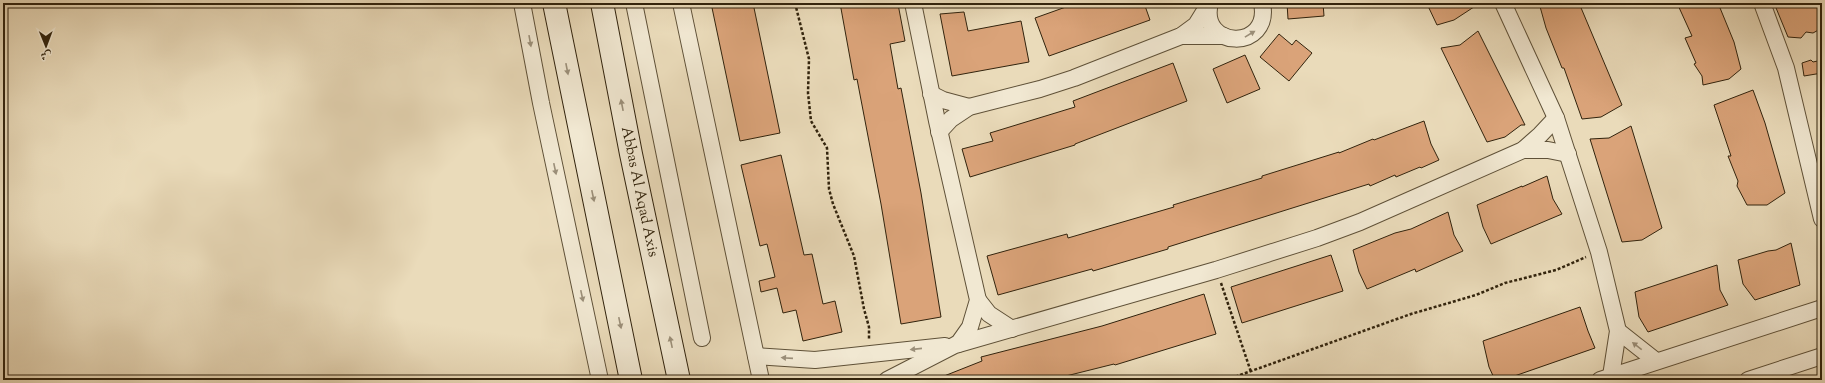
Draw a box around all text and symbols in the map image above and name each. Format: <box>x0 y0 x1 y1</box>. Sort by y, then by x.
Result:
north arrow <box>26 26 66 66</box>
one-way arrow <box>1244 31 1255 38</box>
one-way arrow <box>527 35 533 47</box>
text: ش <box>40 47 52 63</box>
one-way arrow <box>565 63 571 75</box>
one-way arrow <box>618 99 624 111</box>
street label: Abbas Al Aqad Axis <box>615 125 663 259</box>
one-way arrow <box>553 163 559 175</box>
one-way arrow <box>591 190 597 202</box>
one-way arrow <box>580 290 586 302</box>
one-way arrow <box>617 317 623 330</box>
one-way arrow <box>668 336 674 348</box>
one-way arrow <box>1632 342 1643 351</box>
one-way arrow <box>910 346 922 352</box>
one-way arrow <box>781 355 793 362</box>

